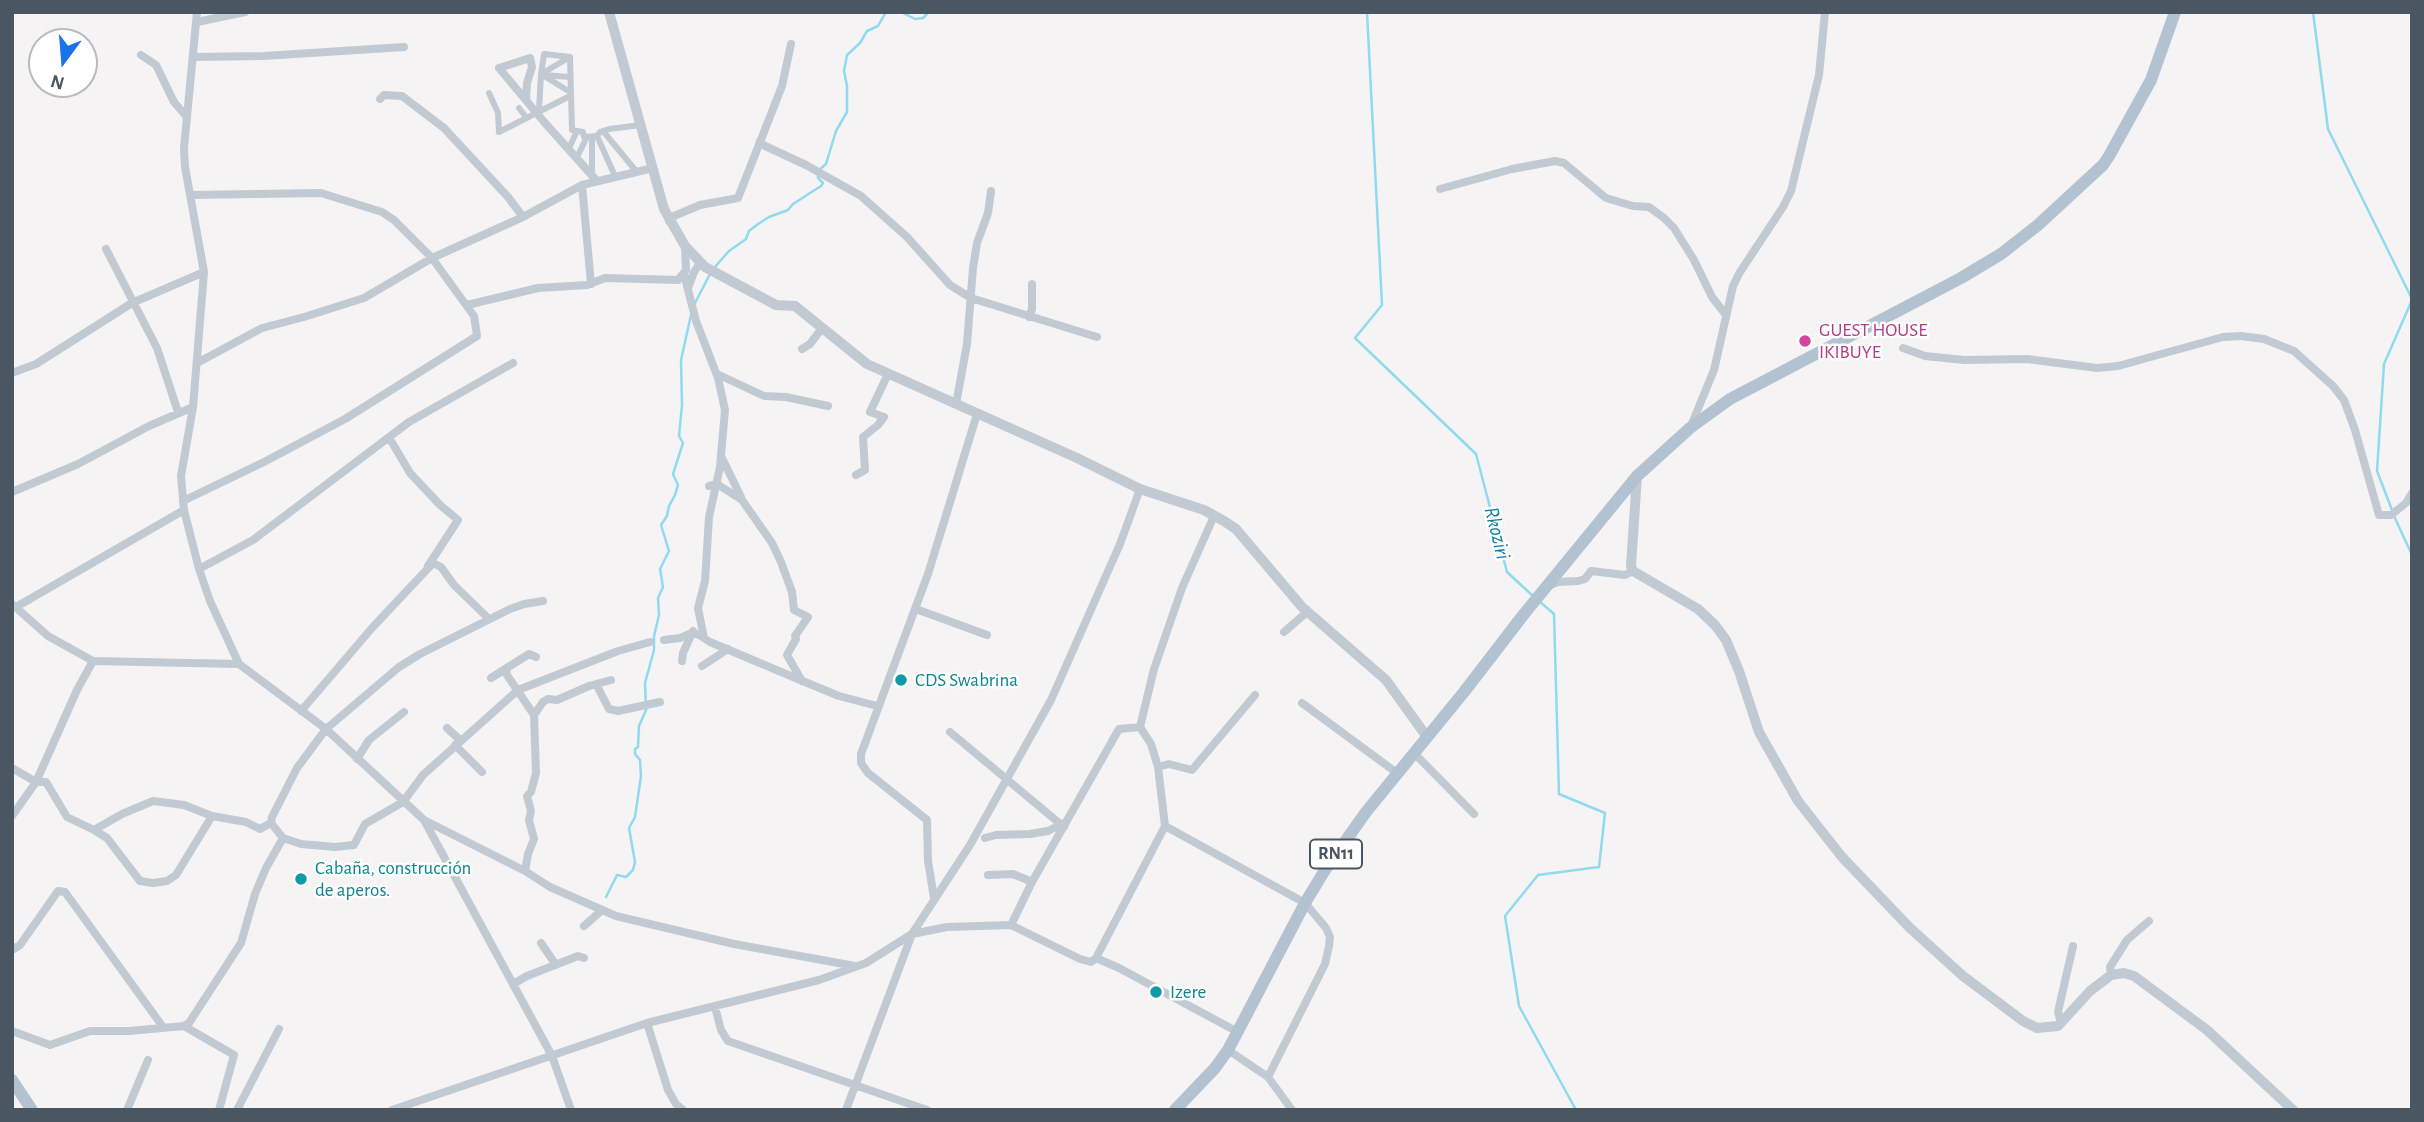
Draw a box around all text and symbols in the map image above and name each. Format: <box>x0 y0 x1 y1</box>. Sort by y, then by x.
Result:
north arrow <box>28 28 98 98</box>
text: N <box>49 71 67 93</box>
place label: GUEST HOUSE IKIBUYE <box>1819 319 1927 363</box>
marker: GUEST HOUSE IKIBUYE <box>1797 333 1813 349</box>
water label: Rkoziri <box>1478 504 1516 562</box>
place label: CDS Swabrina <box>915 669 1018 691</box>
marker: CDS Swabrina <box>893 672 909 688</box>
road number: RN11 <box>1310 840 1362 868</box>
place label: Cabaña, construcción de aperos. <box>315 857 471 901</box>
marker: Cabaña, construcción de aperos. <box>293 871 309 887</box>
place label: Izere <box>1170 981 1206 1003</box>
marker: Izere <box>1148 984 1164 1000</box>

